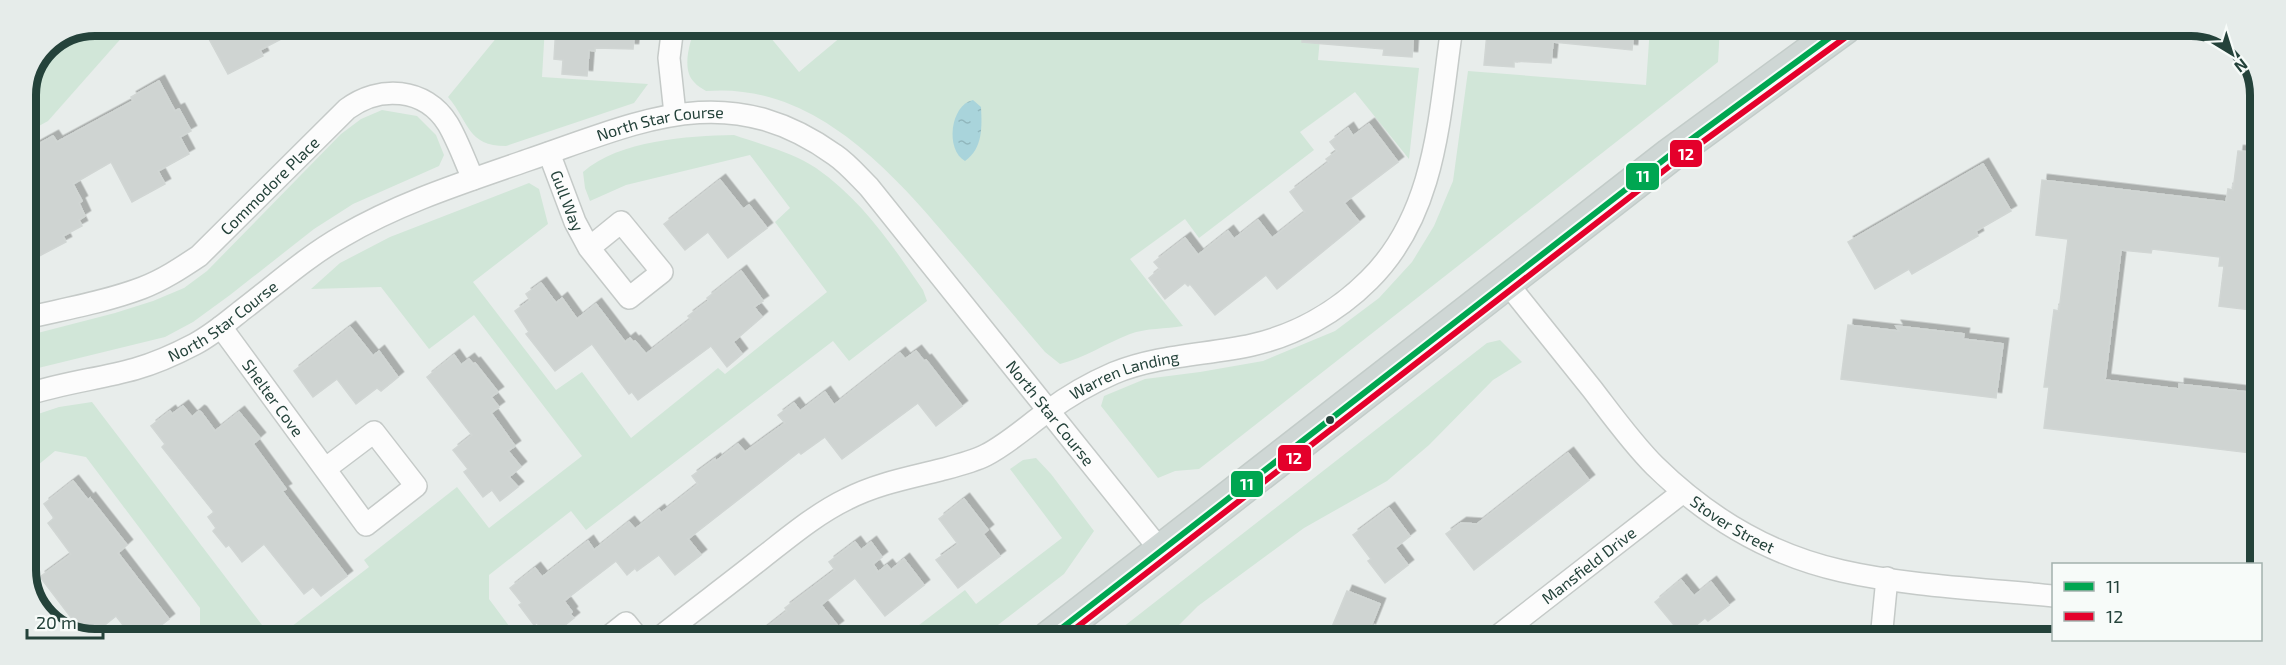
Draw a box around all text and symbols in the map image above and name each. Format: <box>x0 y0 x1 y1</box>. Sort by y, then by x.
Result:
north arrow <box>2202 24 2262 84</box>
text: N <box>2231 55 2252 77</box>
street label: North Star Course <box>594 102 724 144</box>
street label: Commodore Place <box>216 132 323 238</box>
line badge: 12 <box>1669 139 1703 168</box>
text: 12 <box>1678 144 1694 163</box>
line badge: 11 <box>1625 162 1660 191</box>
text: 11 <box>1636 166 1650 185</box>
street label: Gull Way <box>547 167 588 235</box>
street label: North Star Course <box>165 276 281 365</box>
street label: Warren Landing <box>1066 347 1180 403</box>
street label: Shelter Cove <box>239 355 308 440</box>
street label: North Star Course <box>1003 356 1099 469</box>
unlabelled marker <box>1324 414 1336 426</box>
line badge: 12 <box>1277 444 1312 472</box>
text: 12 <box>1286 448 1302 467</box>
line badge: 11 <box>1230 470 1264 498</box>
text: 11 <box>1240 474 1254 493</box>
street label: Stover Street <box>1687 491 1778 556</box>
street label: Mansfield Drive <box>1538 522 1639 607</box>
legend <box>2052 563 2262 641</box>
text: 11 <box>2106 575 2120 597</box>
scale bar <box>27 602 104 640</box>
text: 12 <box>2106 605 2123 627</box>
text: 20 m <box>36 611 77 633</box>

